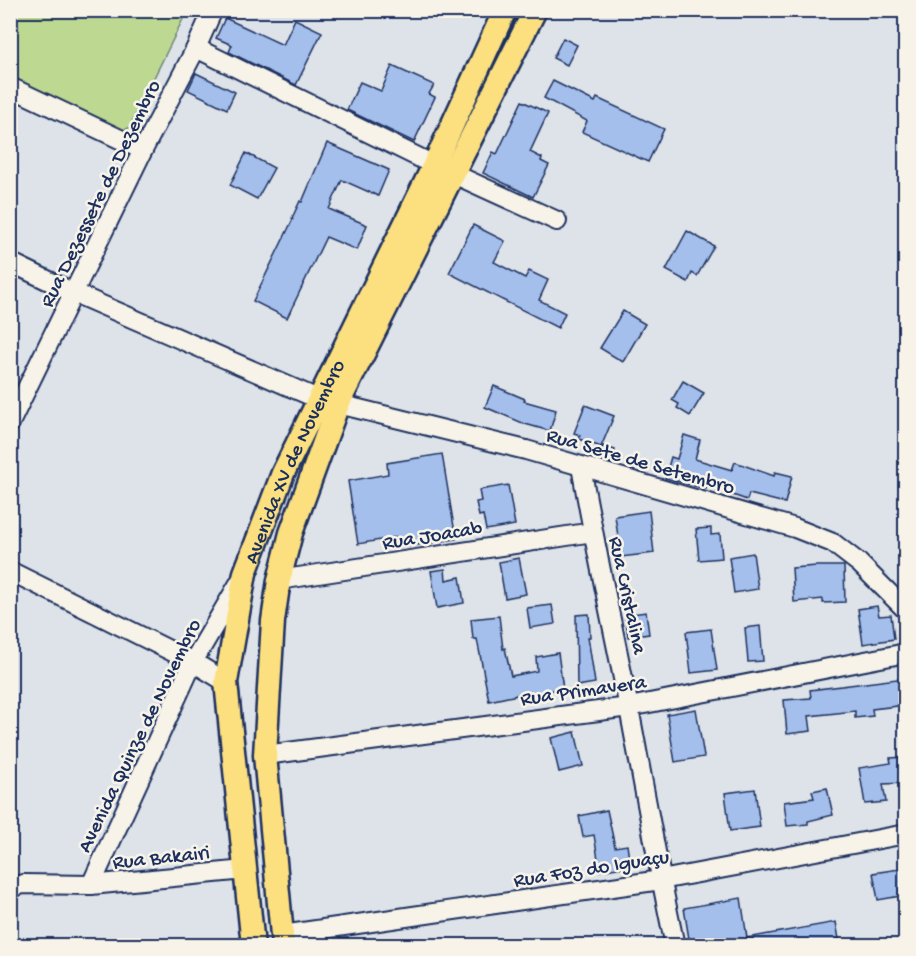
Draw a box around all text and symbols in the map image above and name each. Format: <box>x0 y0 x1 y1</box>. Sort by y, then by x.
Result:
street label: Rua Dezessete de Dezembro <box>36 77 168 312</box>
street label: Avenida XV de Novembro <box>241 356 353 568</box>
street label: Rua Sete de Setembro <box>543 424 737 502</box>
street label: Rua Joacab <box>381 517 484 558</box>
street label: Rua Cristalina <box>601 535 651 658</box>
street label: Avenida Quinze de Novembro <box>74 616 209 857</box>
street label: Rua Primavera <box>519 671 649 714</box>
street label: Rua Bakairi <box>112 842 211 877</box>
street label: Rua Foz do Iguaçu <box>512 846 671 895</box>

